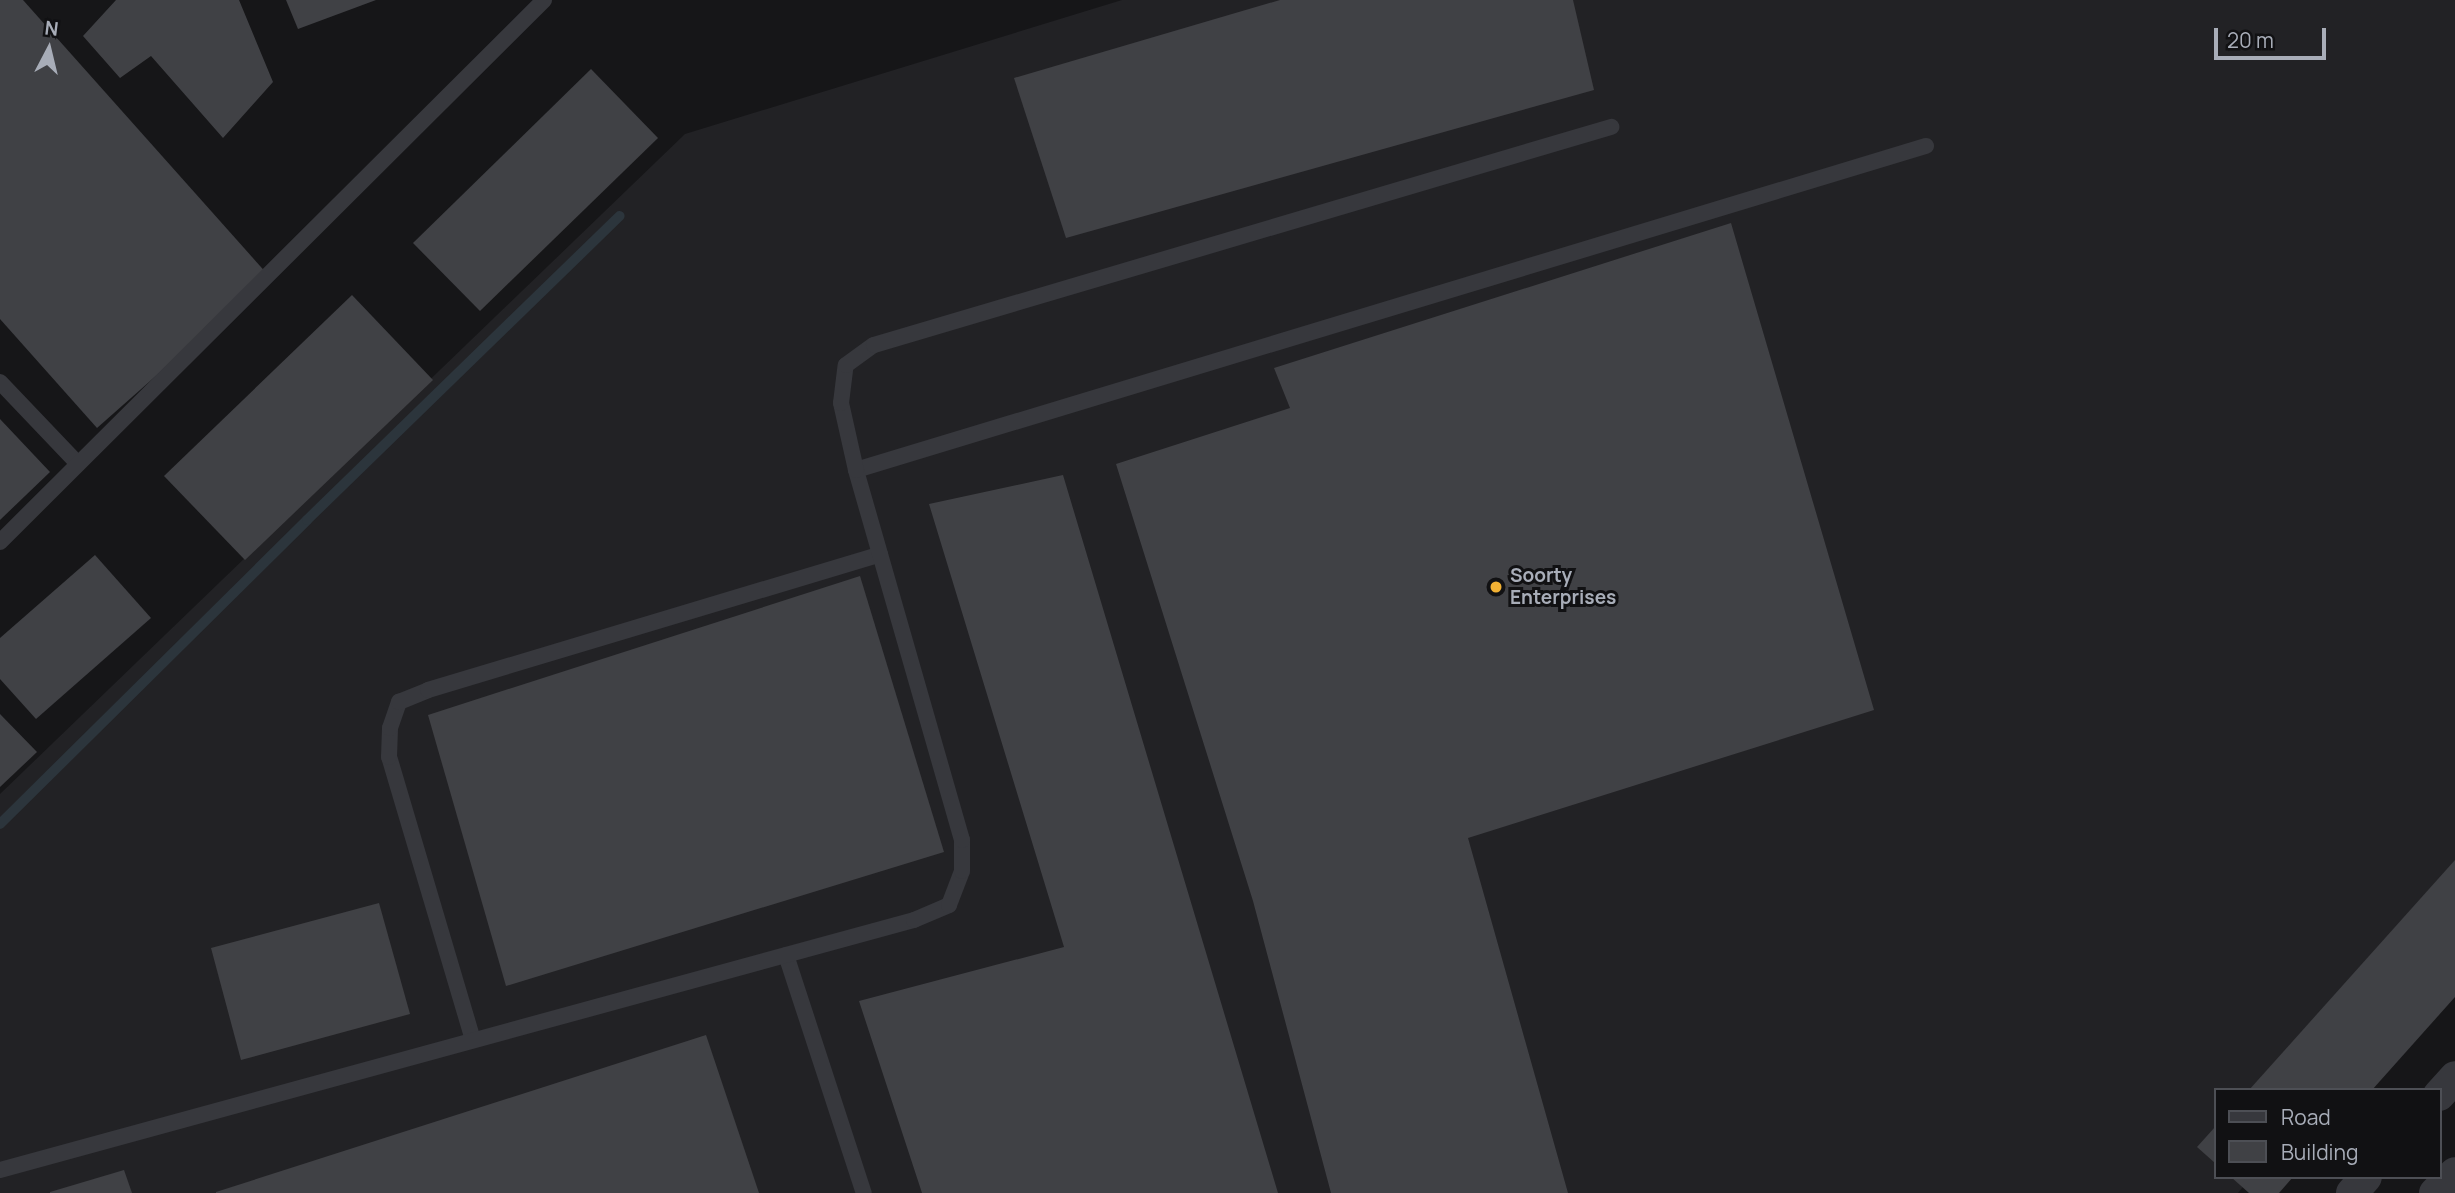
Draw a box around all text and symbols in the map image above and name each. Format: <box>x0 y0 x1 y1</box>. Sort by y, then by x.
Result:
north arrow <box>14 14 84 84</box>
text: N <box>43 14 60 42</box>
scale bar <box>2217 14 2329 58</box>
text: 20 m <box>2227 26 2274 54</box>
place label: Soorty Enterprises <box>1510 565 1616 609</box>
marker: Soorty Enterprises <box>1488 579 1504 595</box>
legend <box>2214 1088 2441 1179</box>
text: Road <box>2281 1103 2331 1131</box>
text: Building <box>2281 1138 2358 1166</box>

